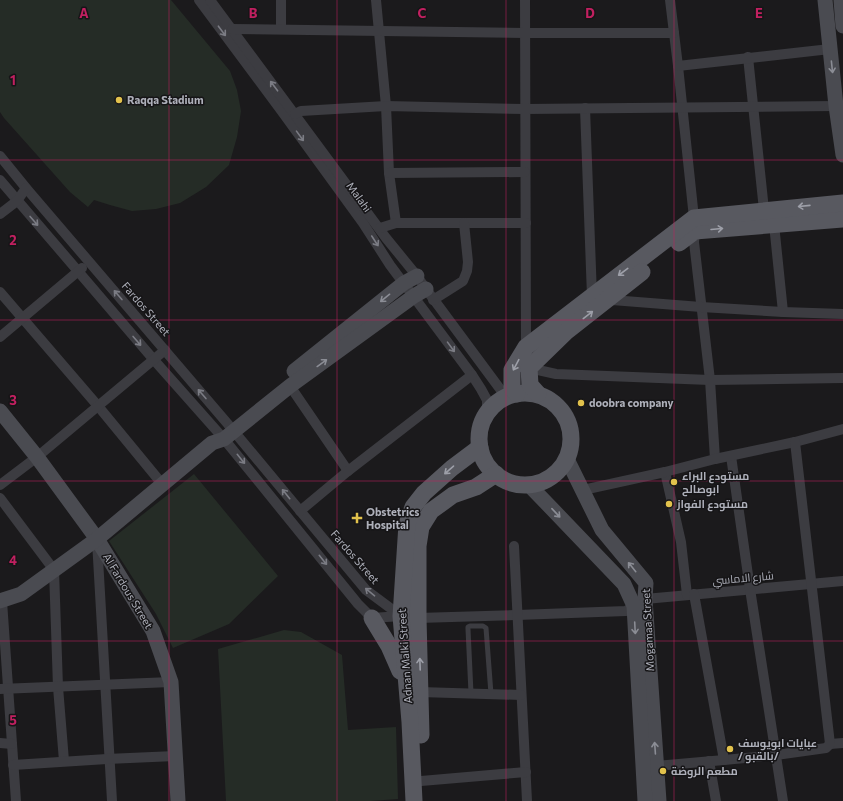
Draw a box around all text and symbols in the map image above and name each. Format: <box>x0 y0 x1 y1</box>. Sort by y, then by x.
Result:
text: A <box>79 5 89 21</box>
text: B <box>249 5 258 21</box>
text: C <box>418 5 427 21</box>
text: D <box>585 5 595 21</box>
text: E <box>755 5 763 21</box>
one-way arrow <box>218 26 226 37</box>
one-way arrow <box>828 60 836 73</box>
text: 1 <box>10 72 16 88</box>
one-way arrow <box>270 80 278 91</box>
place label: Raqqa Stadium <box>127 93 204 106</box>
marker: Raqqa Stadium <box>114 95 124 105</box>
one-way arrow <box>295 130 304 141</box>
street label: Malahi <box>344 179 375 214</box>
one-way arrow <box>798 203 811 210</box>
one-way arrow <box>30 215 39 226</box>
one-way arrow <box>710 225 723 232</box>
text: 2 <box>9 232 17 248</box>
one-way arrow <box>371 236 379 247</box>
one-way arrow <box>618 268 629 276</box>
street label: Fardos Street <box>119 279 174 339</box>
one-way arrow <box>113 290 122 300</box>
one-way arrow <box>380 294 391 303</box>
one-way arrow <box>583 310 594 319</box>
one-way arrow <box>133 335 142 346</box>
one-way arrow <box>447 341 456 352</box>
one-way arrow <box>316 359 327 367</box>
one-way arrow <box>511 359 519 371</box>
one-way arrow <box>198 388 207 399</box>
text: 3 <box>9 392 17 408</box>
place label: doobra company <box>589 396 674 409</box>
marker: doobra company <box>576 398 586 408</box>
one-way arrow <box>237 454 246 465</box>
one-way arrow <box>443 466 454 475</box>
place label: مستودع البراء ابوصالح <box>682 469 749 497</box>
marker: مستودع البراء ابوصالح <box>669 477 679 487</box>
one-way arrow <box>281 488 290 499</box>
place label: مستودع الفواز <box>676 497 748 512</box>
marker: مستودع الفواز <box>664 499 674 509</box>
place label: Obstetrics Hospital <box>366 505 419 531</box>
one-way arrow <box>551 508 561 518</box>
marker: Obstetrics Hospital <box>351 512 363 524</box>
street label: Fardos Street <box>328 527 383 587</box>
street label: Al Fardous Street <box>101 551 156 631</box>
text: 4 <box>9 552 17 568</box>
one-way arrow <box>319 555 327 566</box>
one-way arrow <box>628 562 637 573</box>
street label: شارع الاماسي <box>712 568 774 589</box>
one-way arrow <box>364 588 375 597</box>
street label: Mogamaa Street <box>639 588 656 672</box>
street label: Adnan Malki Street <box>395 608 414 704</box>
one-way arrow <box>631 621 638 634</box>
one-way arrow <box>416 658 423 671</box>
text: 5 <box>9 712 17 728</box>
place label: عبايات ابويوسف / بالقبو/ <box>738 736 817 764</box>
one-way arrow <box>652 742 659 755</box>
marker: عبايات ابويوسف / بالقبو/ <box>725 744 735 754</box>
place label: مطعم الروضة <box>671 764 738 779</box>
marker: مطعم الروضة <box>658 766 668 776</box>

